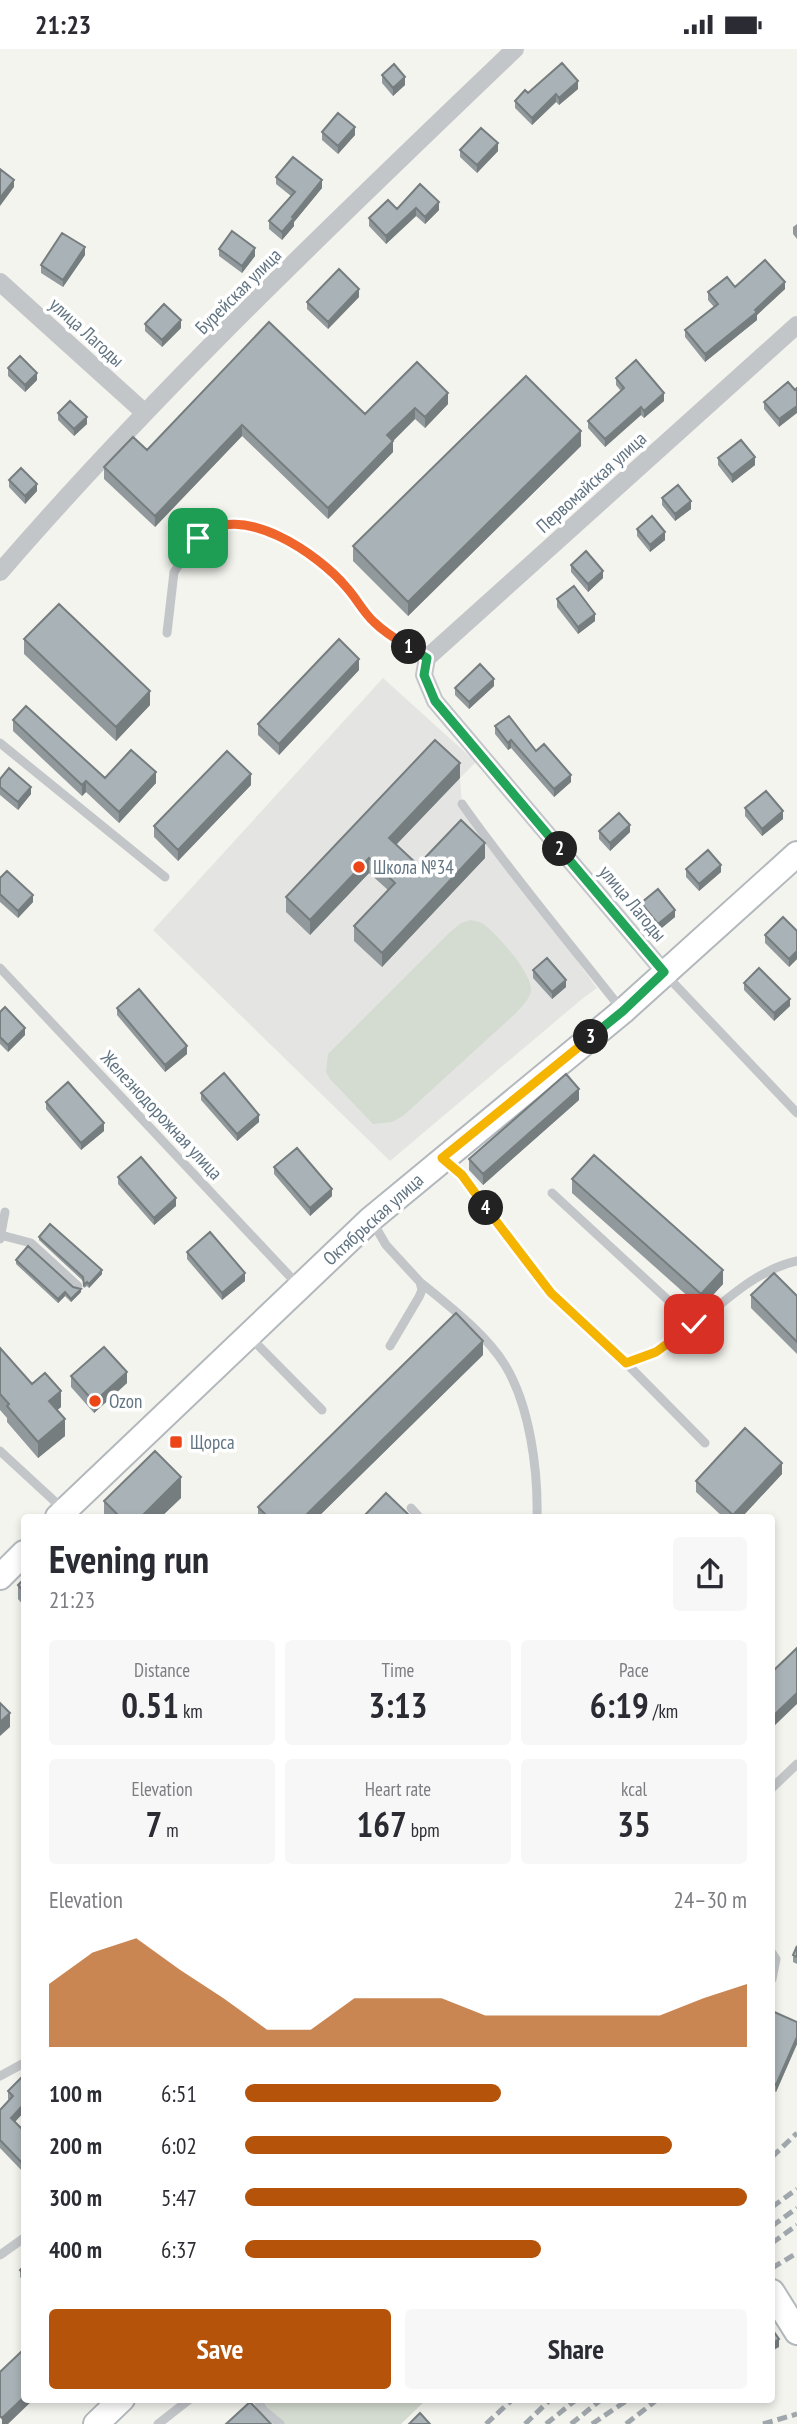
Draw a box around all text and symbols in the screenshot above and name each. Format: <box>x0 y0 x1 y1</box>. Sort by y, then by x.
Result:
text: 21:23 <box>35 8 91 41</box>
street label: Бурейская улица <box>190 243 286 339</box>
street label: улица Лагоды <box>45 292 129 372</box>
street label: Первомайская улица <box>531 426 651 538</box>
pin <box>168 508 228 568</box>
icon: arrive <box>179 519 217 557</box>
pin: 1 <box>392 629 426 665</box>
text: 1 <box>404 634 413 658</box>
pin: 2 <box>542 831 578 867</box>
text: 2 <box>555 836 564 860</box>
place label: Школа №34 <box>373 855 454 879</box>
marker: Школа №34 <box>351 859 367 875</box>
street label: улица Лагоды <box>594 860 672 946</box>
pin: 3 <box>574 1019 608 1055</box>
text: 3 <box>586 1024 595 1048</box>
street label: Железнодорожная улица <box>95 1045 228 1184</box>
street label: Октябрьская улица <box>318 1168 428 1270</box>
pin: 4 <box>468 1191 504 1225</box>
text: 4 <box>481 1195 490 1219</box>
pin <box>664 1294 724 1354</box>
icon: check <box>675 1305 713 1343</box>
place label: Ozon <box>109 1389 142 1413</box>
marker: Ozon <box>87 1393 103 1409</box>
place label: Щорса <box>190 1430 235 1454</box>
marker: Щорса <box>168 1434 184 1450</box>
text: Evening run <box>49 1534 209 1583</box>
button: share <box>673 1537 747 1611</box>
text: 21:23 <box>49 1585 95 1614</box>
text: Distance <box>134 1658 190 1682</box>
text: Time <box>382 1658 414 1682</box>
text: Pace <box>619 1658 649 1682</box>
text: 0.51 <box>121 1682 179 1728</box>
text: 3:13 <box>369 1682 427 1728</box>
text: 6:19 <box>590 1682 649 1728</box>
text: km <box>179 1699 203 1723</box>
text: /km <box>649 1699 678 1723</box>
text: Elevation <box>132 1777 192 1801</box>
text: Heart rate <box>365 1777 431 1801</box>
text: kcal <box>621 1777 647 1801</box>
text: 7 <box>145 1801 162 1847</box>
text: 167 <box>356 1801 407 1847</box>
text: 35 <box>617 1801 651 1847</box>
text: m <box>162 1818 179 1842</box>
text: bpm <box>407 1818 440 1842</box>
text: Elevation <box>49 1885 123 1914</box>
text: 24–30 m <box>674 1885 747 1914</box>
text: 100 m <box>49 2079 102 2108</box>
text: 6:51 <box>161 2079 197 2108</box>
text: 200 m <box>49 2131 102 2160</box>
text: 6:02 <box>161 2131 197 2160</box>
text: 300 m <box>49 2183 102 2212</box>
text: 5:47 <box>161 2183 197 2212</box>
text: 400 m <box>49 2235 102 2264</box>
text: 6:37 <box>161 2235 197 2264</box>
button: Save <box>49 2309 391 2389</box>
button: Share <box>405 2309 747 2389</box>

